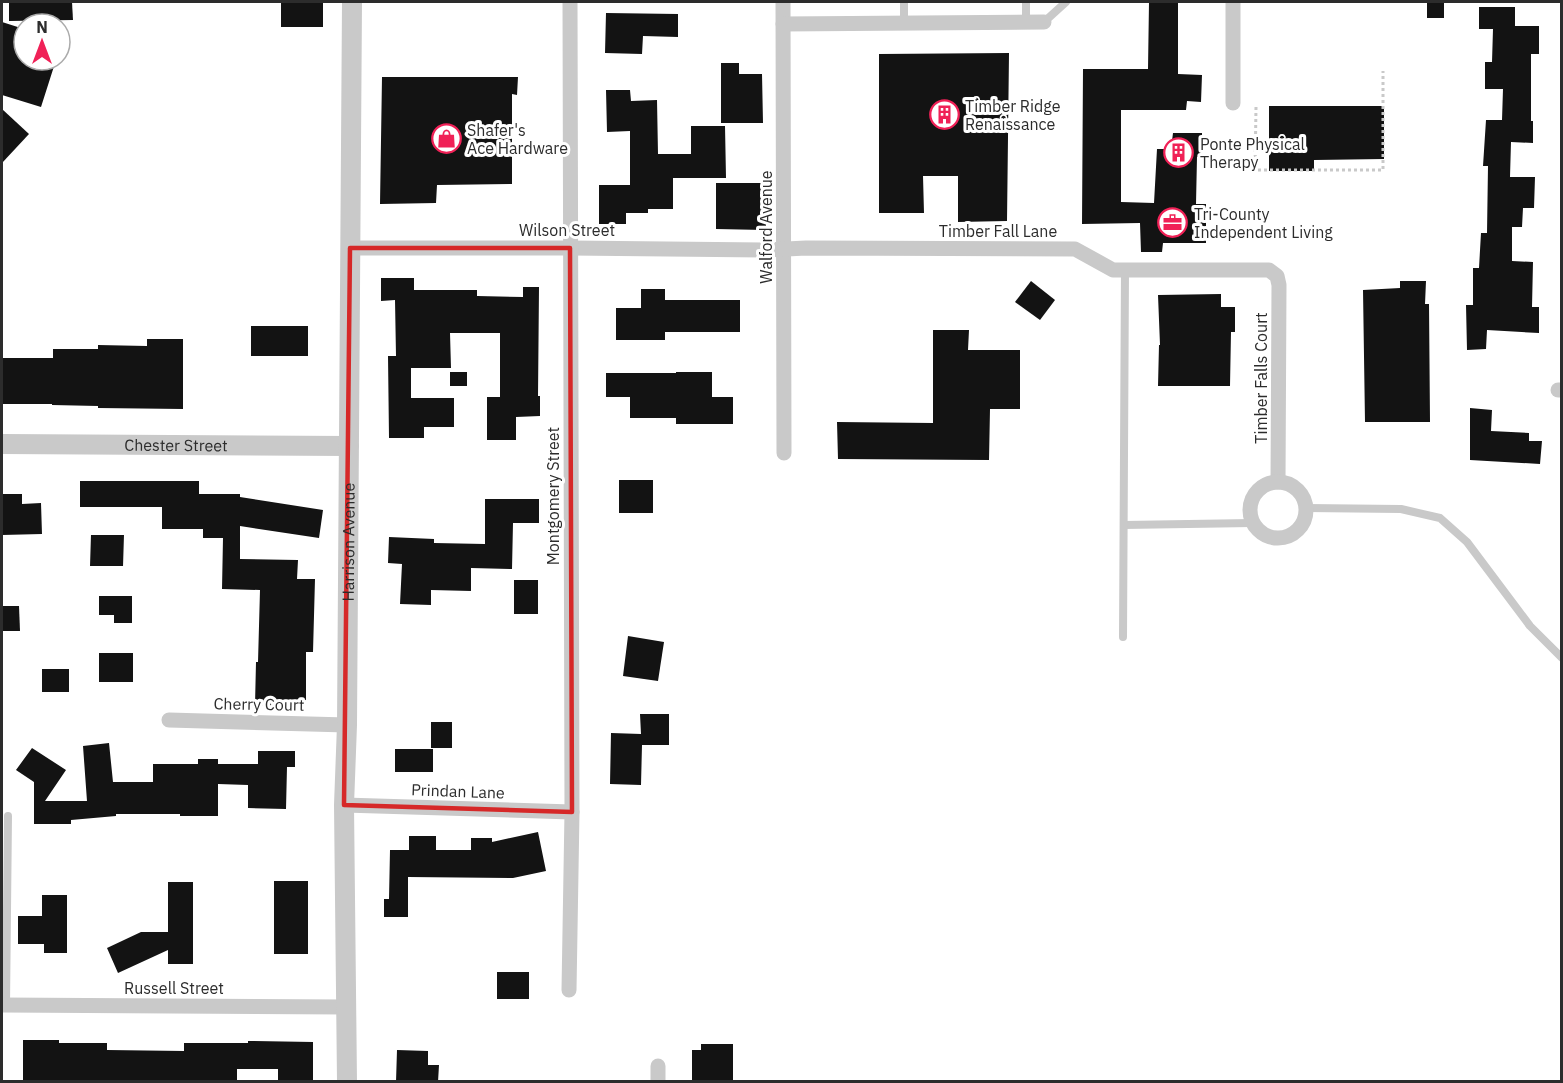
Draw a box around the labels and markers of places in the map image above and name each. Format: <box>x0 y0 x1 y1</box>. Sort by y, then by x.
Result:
place label: Timber Ridge Renaissance <box>965 96 1061 134</box>
building icon: Timber Ridge Renaissance <box>928 99 960 131</box>
place label: Shafer's Ace Hardware <box>467 120 568 158</box>
shop icon: Shafer's Ace Hardware <box>430 123 462 155</box>
place label: Ponte Physical Therapy <box>1200 134 1305 172</box>
building icon: Ponte Physical Therapy <box>1163 137 1195 169</box>
place label: Tri-County Independent Living <box>1194 204 1333 242</box>
office icon: Tri-County Independent Living <box>1157 207 1189 239</box>

